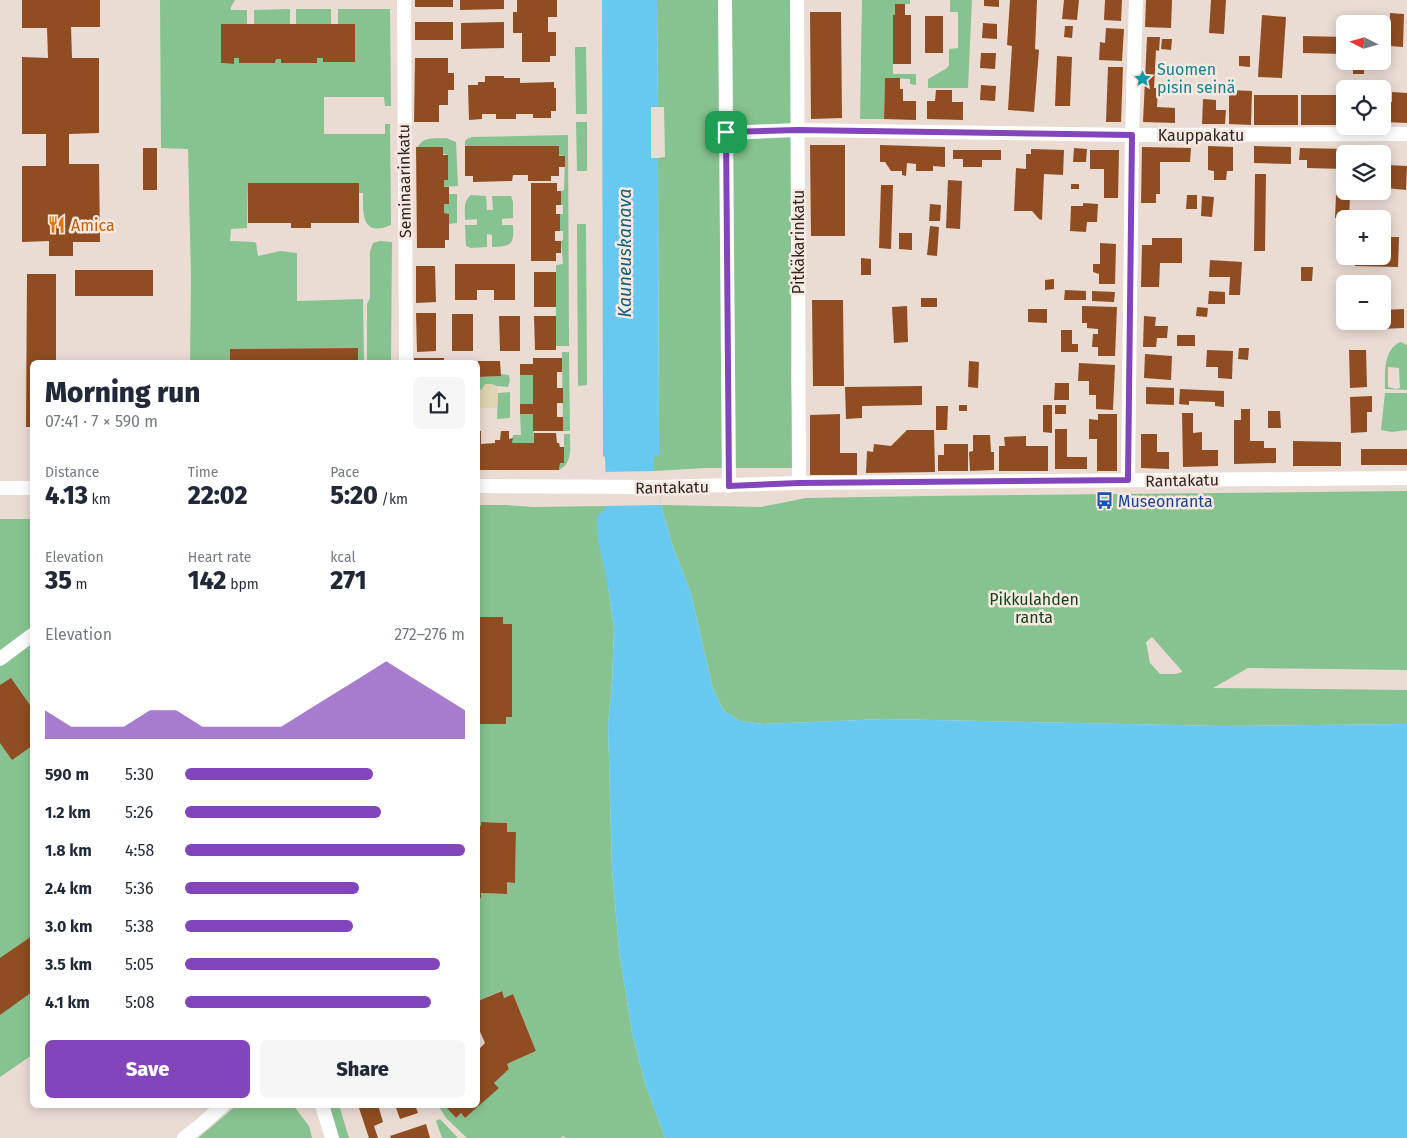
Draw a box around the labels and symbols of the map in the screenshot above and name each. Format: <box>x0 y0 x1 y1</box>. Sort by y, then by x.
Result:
north arrow <box>1336 15 1391 70</box>
place label: Suomen pisin seinä <box>1157 60 1235 97</box>
place icon: Suomen pisin seinä <box>1133 68 1153 88</box>
pin <box>705 111 747 153</box>
street label: Seminaarinkatu <box>394 124 415 238</box>
street label: Kauppakatu <box>1158 126 1244 145</box>
water label: Kauneuskanava <box>614 189 636 317</box>
street label: Pitkäkarinkatu <box>789 190 808 294</box>
restaurant icon: Amica <box>47 215 67 235</box>
place label: Amica <box>71 216 115 235</box>
street label: Rantakatu <box>1145 470 1219 491</box>
street label: Rantakatu <box>635 477 709 498</box>
bus stop icon: Museonranta <box>1094 491 1114 511</box>
place label: Museonranta <box>1118 492 1213 511</box>
park label: Pikkulahden ranta <box>989 590 1079 627</box>

